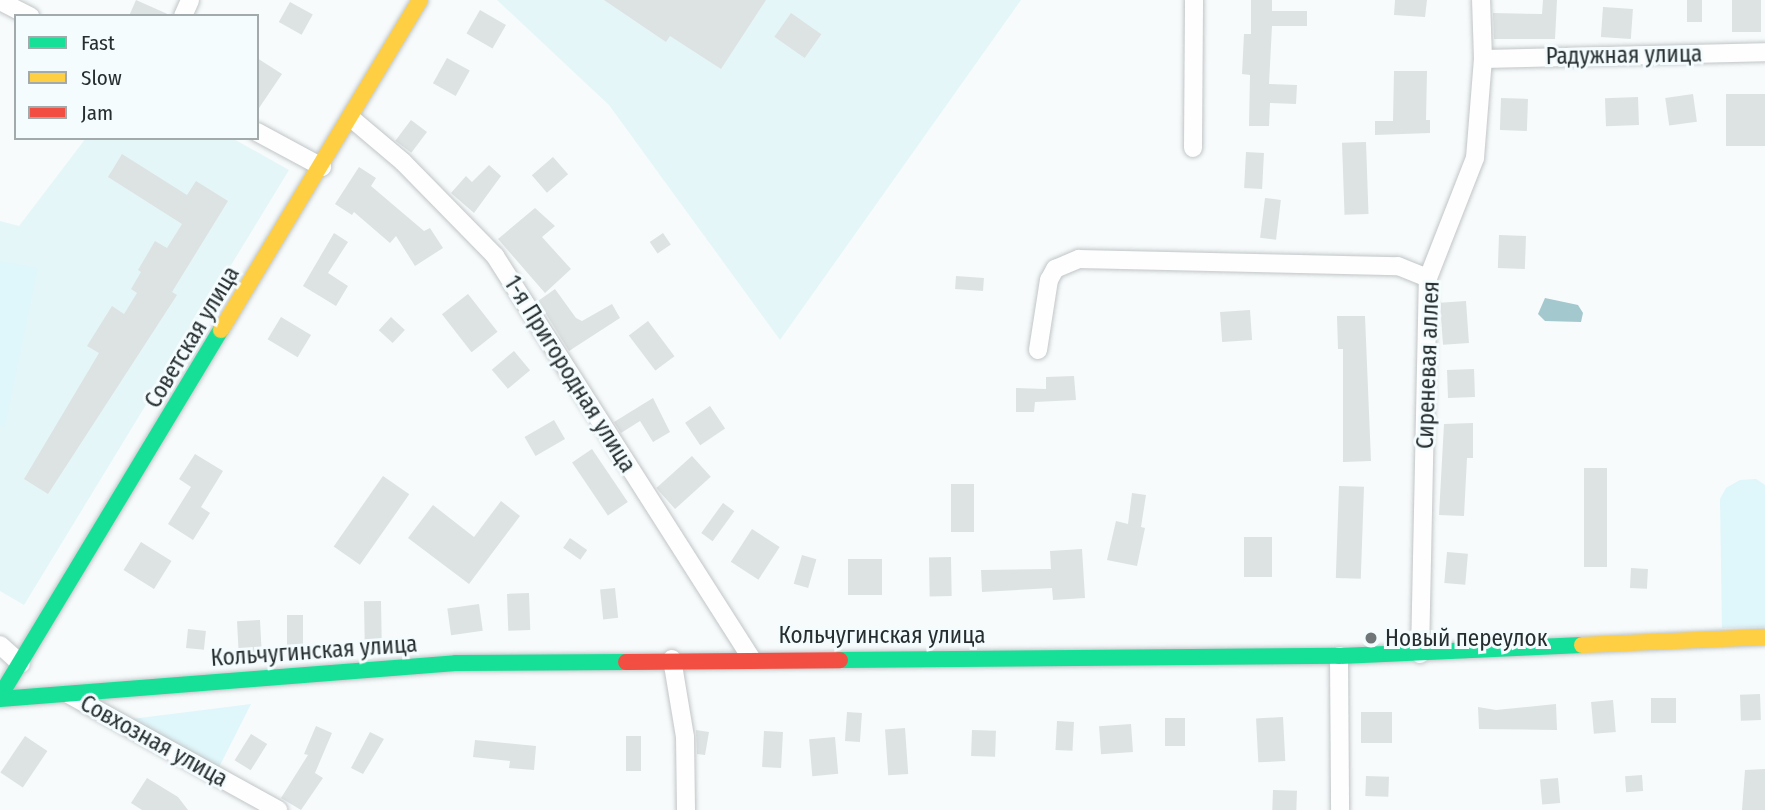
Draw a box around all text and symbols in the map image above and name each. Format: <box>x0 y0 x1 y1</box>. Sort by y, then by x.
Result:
legend <box>14 14 259 140</box>
text: Fast <box>81 30 115 56</box>
street label: Радужная улица <box>1545 40 1703 70</box>
text: Slow <box>81 65 122 91</box>
text: Jam <box>81 100 113 126</box>
street label: Советская улица <box>139 261 245 413</box>
street label: 1-я Пригородная улица <box>498 271 642 477</box>
street label: Сиреневая аллея <box>1411 281 1445 449</box>
street label: Кольчугинская улица <box>778 621 986 649</box>
place label: Новый переулок <box>1385 624 1547 652</box>
street label: Кольчугинская улица <box>210 630 418 672</box>
marker: Новый переулок <box>1363 630 1379 646</box>
street label: Совхозная улица <box>76 689 232 793</box>

